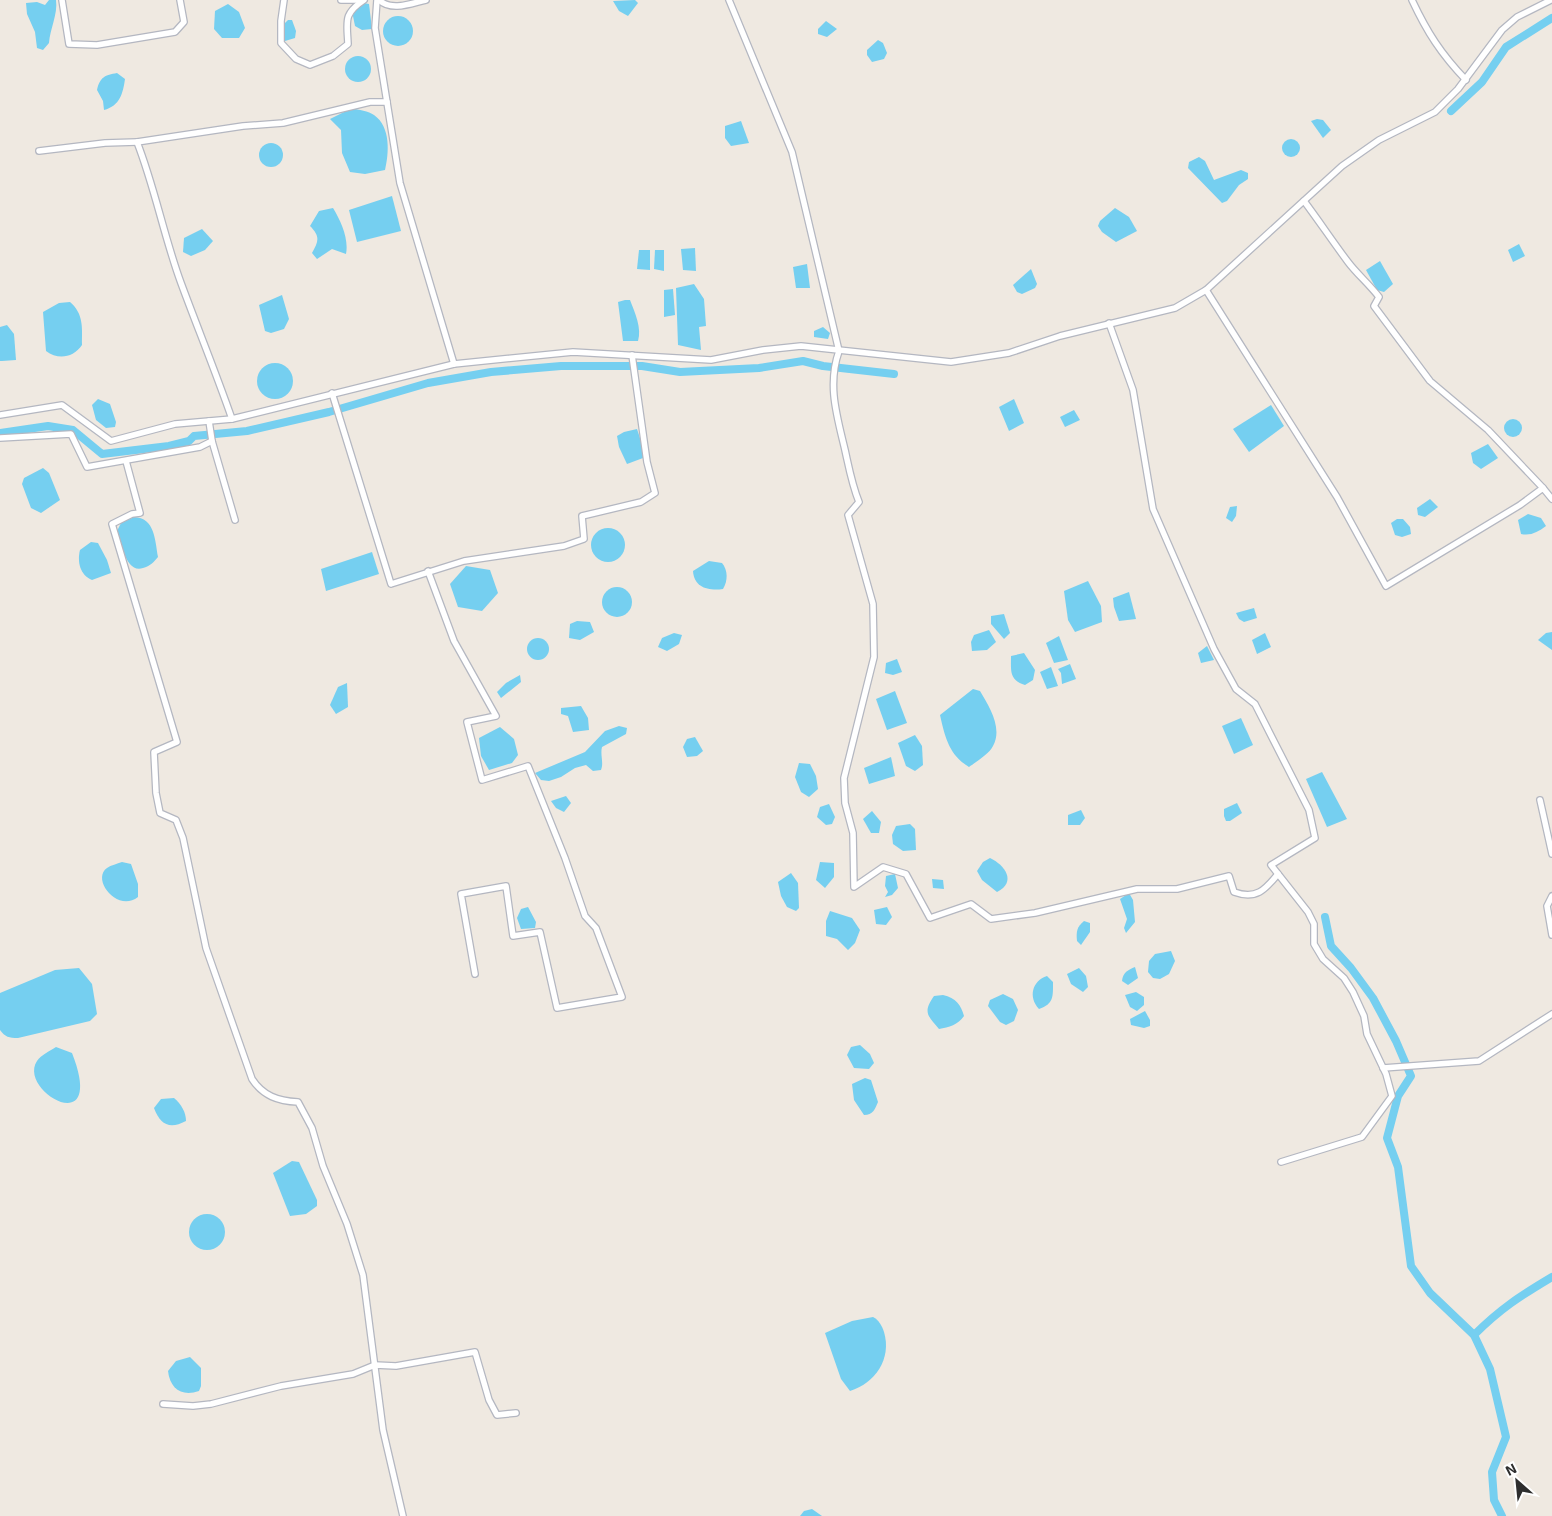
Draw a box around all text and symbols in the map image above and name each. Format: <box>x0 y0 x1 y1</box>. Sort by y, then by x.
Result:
north arrow <box>1492 1456 1542 1506</box>
text: N <box>1503 1459 1519 1479</box>

